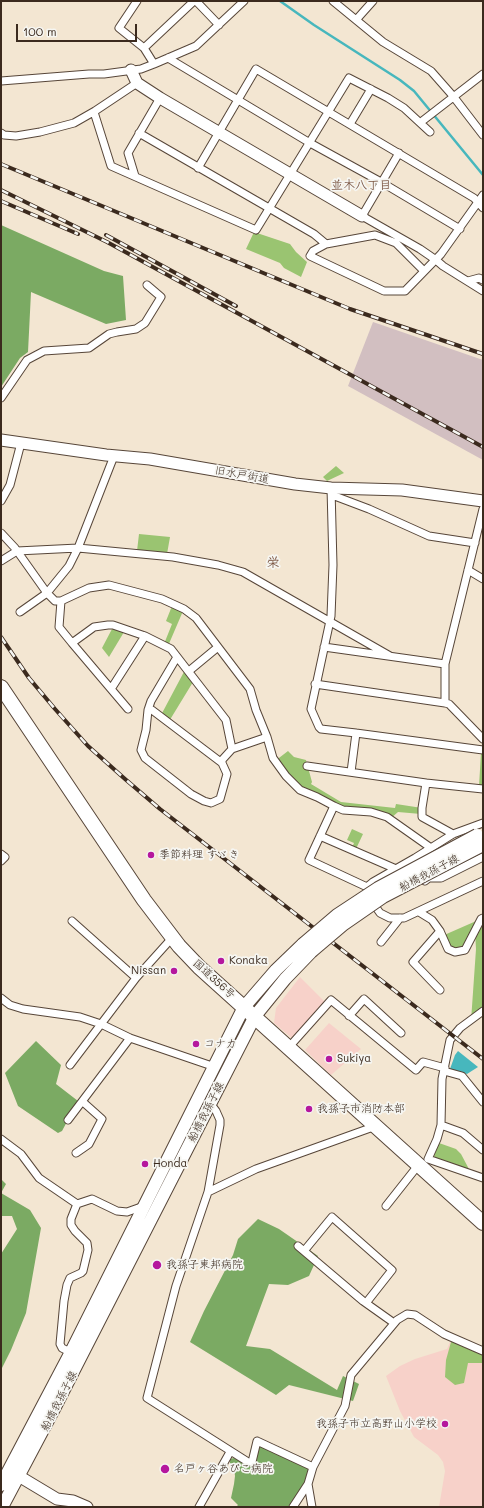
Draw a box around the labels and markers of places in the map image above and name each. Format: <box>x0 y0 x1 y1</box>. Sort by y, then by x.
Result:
place label: 季節料理 すゞき <box>159 848 240 862</box>
marker: 季節料理 すゞき <box>146 850 156 860</box>
place label: Konaka <box>229 954 268 968</box>
marker: Konaka <box>216 956 226 966</box>
place label: Nissan <box>131 964 166 978</box>
marker: Nissan <box>169 966 179 976</box>
place label: コナカ <box>204 1037 237 1051</box>
marker: コナカ <box>191 1039 201 1049</box>
place label: Sukiya <box>337 1052 371 1066</box>
marker: Sukiya <box>324 1054 334 1064</box>
place label: 我孫子市消防本部 <box>317 1102 405 1116</box>
marker: 我孫子市消防本部 <box>304 1104 314 1114</box>
place label: Honda <box>153 1157 187 1171</box>
marker: Honda <box>140 1159 150 1169</box>
place label: 我孫子東邦病院 <box>166 1258 243 1272</box>
marker: 我孫子東邦病院 <box>151 1259 163 1271</box>
place label: 我孫子市立高野山小学校 <box>316 1417 437 1431</box>
marker: 我孫子市立高野山小学校 <box>440 1419 450 1429</box>
place label: 名戸ヶ谷あびこ病院 <box>174 1462 273 1476</box>
marker: 名戸ヶ谷あびこ病院 <box>159 1463 171 1475</box>

